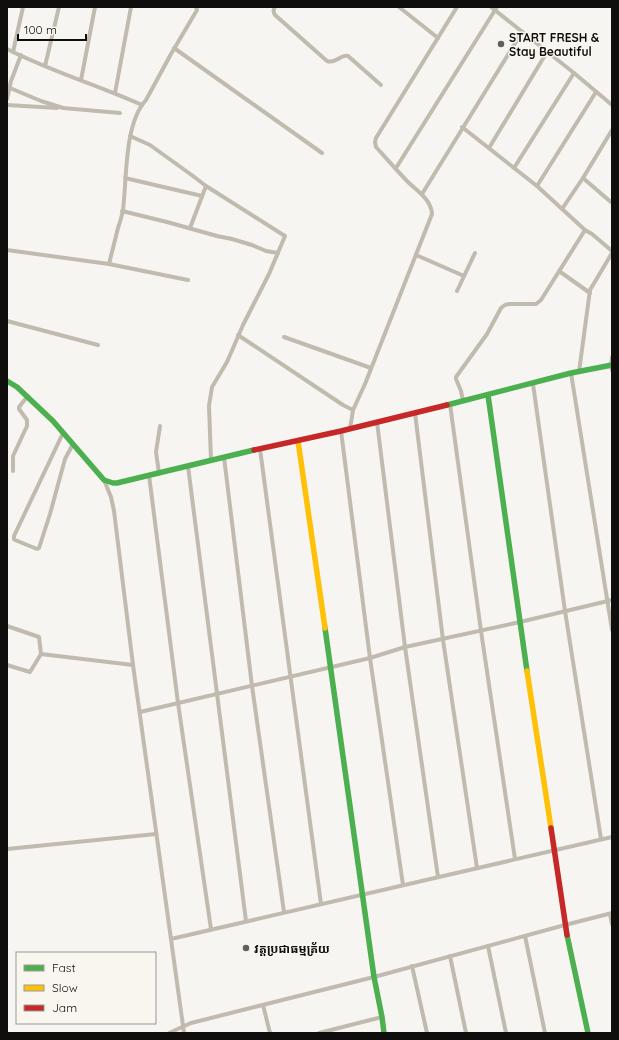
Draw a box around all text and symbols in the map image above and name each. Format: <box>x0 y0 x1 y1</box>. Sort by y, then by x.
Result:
scale bar <box>18 16 86 42</box>
text: 100 m <box>24 22 57 37</box>
place label: START FRESH & Stay Beautiful <box>509 30 600 59</box>
marker: START FRESH & Stay Beautiful <box>496 39 506 49</box>
place label: វត្តប្រជាធម្មត្រ័យ <box>254 941 330 956</box>
marker: វត្តប្រជាធម្មត្រ័យ <box>241 943 251 953</box>
legend <box>16 952 156 1024</box>
text: Fast <box>52 960 76 975</box>
text: Slow <box>52 980 78 995</box>
text: Jam <box>52 1000 77 1015</box>

